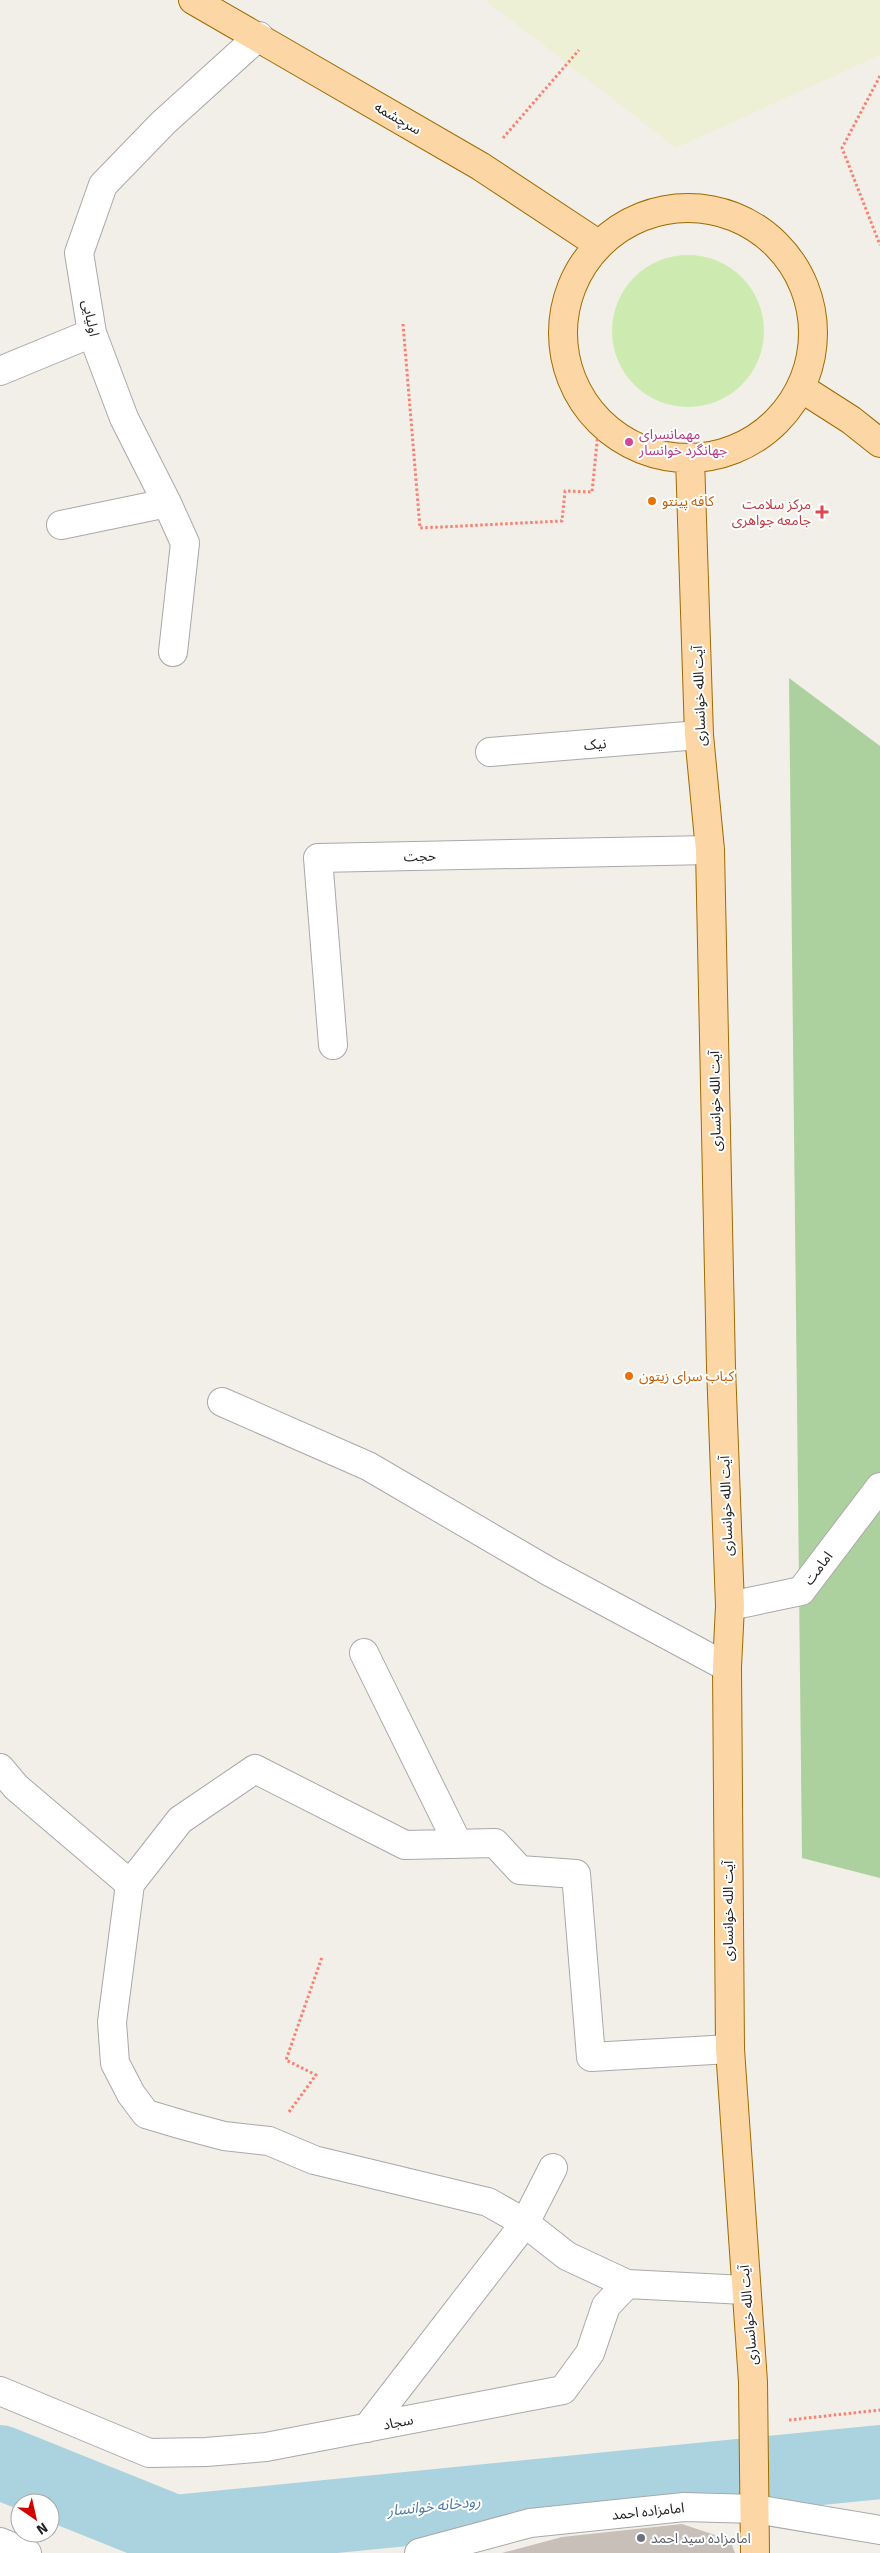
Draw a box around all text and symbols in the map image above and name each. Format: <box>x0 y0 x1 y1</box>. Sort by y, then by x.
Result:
street label: سرچشمه <box>371 98 424 139</box>
street label: اولیایی <box>78 298 103 338</box>
place label: مهمانسرای جهانگرد خوانسار <box>638 426 727 459</box>
marker: مهمانسرای جهانگرد خوانسار <box>623 436 635 448</box>
place label: کافه پینتو <box>662 493 714 511</box>
marker: کافه پینتو <box>646 495 658 507</box>
place label: مرکز سلامت جامعه جواهری <box>732 496 811 529</box>
marker: مرکز سلامت جامعه جواهری <box>815 505 829 519</box>
street label: آیت الله خوانساری <box>689 644 710 747</box>
street label: نیک <box>583 735 607 754</box>
street label: حجت <box>404 848 436 865</box>
street label: آیت الله خوانساری <box>706 1050 725 1151</box>
place label: کباب سرای زیتون <box>639 1368 734 1385</box>
marker: کباب سرای زیتون <box>623 1370 635 1382</box>
street label: آیت الله خوانساری <box>716 1454 737 1557</box>
street label: امامت <box>800 1548 836 1588</box>
street label: آیت الله خوانساری <box>720 1860 737 1961</box>
street label: آیت الله خوانساری <box>736 2263 761 2366</box>
street label: سجاد <box>381 2411 415 2434</box>
water label: رودخانه خوانسار <box>386 2492 482 2520</box>
north arrow <box>10 2493 60 2543</box>
street label: امامزاده احمد <box>611 2499 685 2524</box>
text: N <box>33 2519 51 2538</box>
place label: امامزاده سید احمد <box>651 2530 751 2547</box>
marker: امامزاده سید احمد <box>635 2532 647 2544</box>

